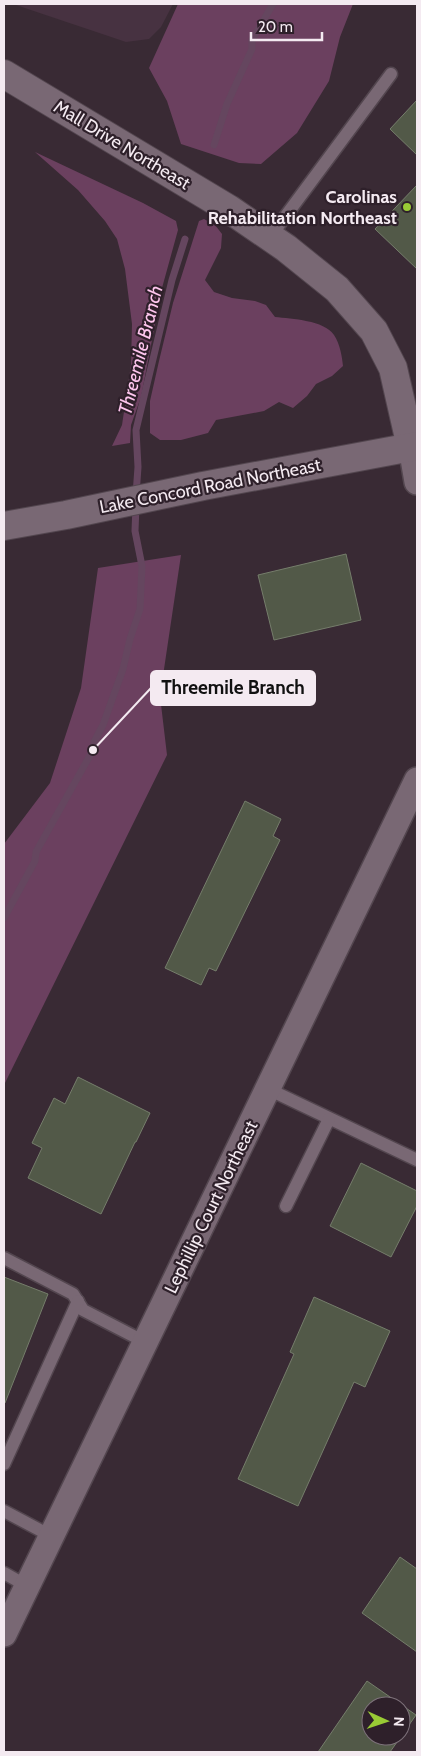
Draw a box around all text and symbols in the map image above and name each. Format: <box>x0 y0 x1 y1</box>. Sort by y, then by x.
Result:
scale bar <box>251 10 322 42</box>
text: 20 m <box>258 18 293 36</box>
street label: Mall Drive Northeast <box>50 96 194 194</box>
place label: Carolinas Rehabilitation Northeast <box>208 186 397 229</box>
marker: Carolinas Rehabilitation Northeast <box>401 201 413 213</box>
water label: Threemile Branch <box>113 283 168 417</box>
street label: Lake Concord Road Northeast <box>97 454 323 518</box>
callout: Threemile Branch <box>151 671 315 705</box>
text: Threemile Branch <box>161 676 305 699</box>
street label: Lephillip Court Northeast <box>160 1117 262 1297</box>
north arrow <box>361 1696 411 1746</box>
text: N <box>390 1716 408 1727</box>

